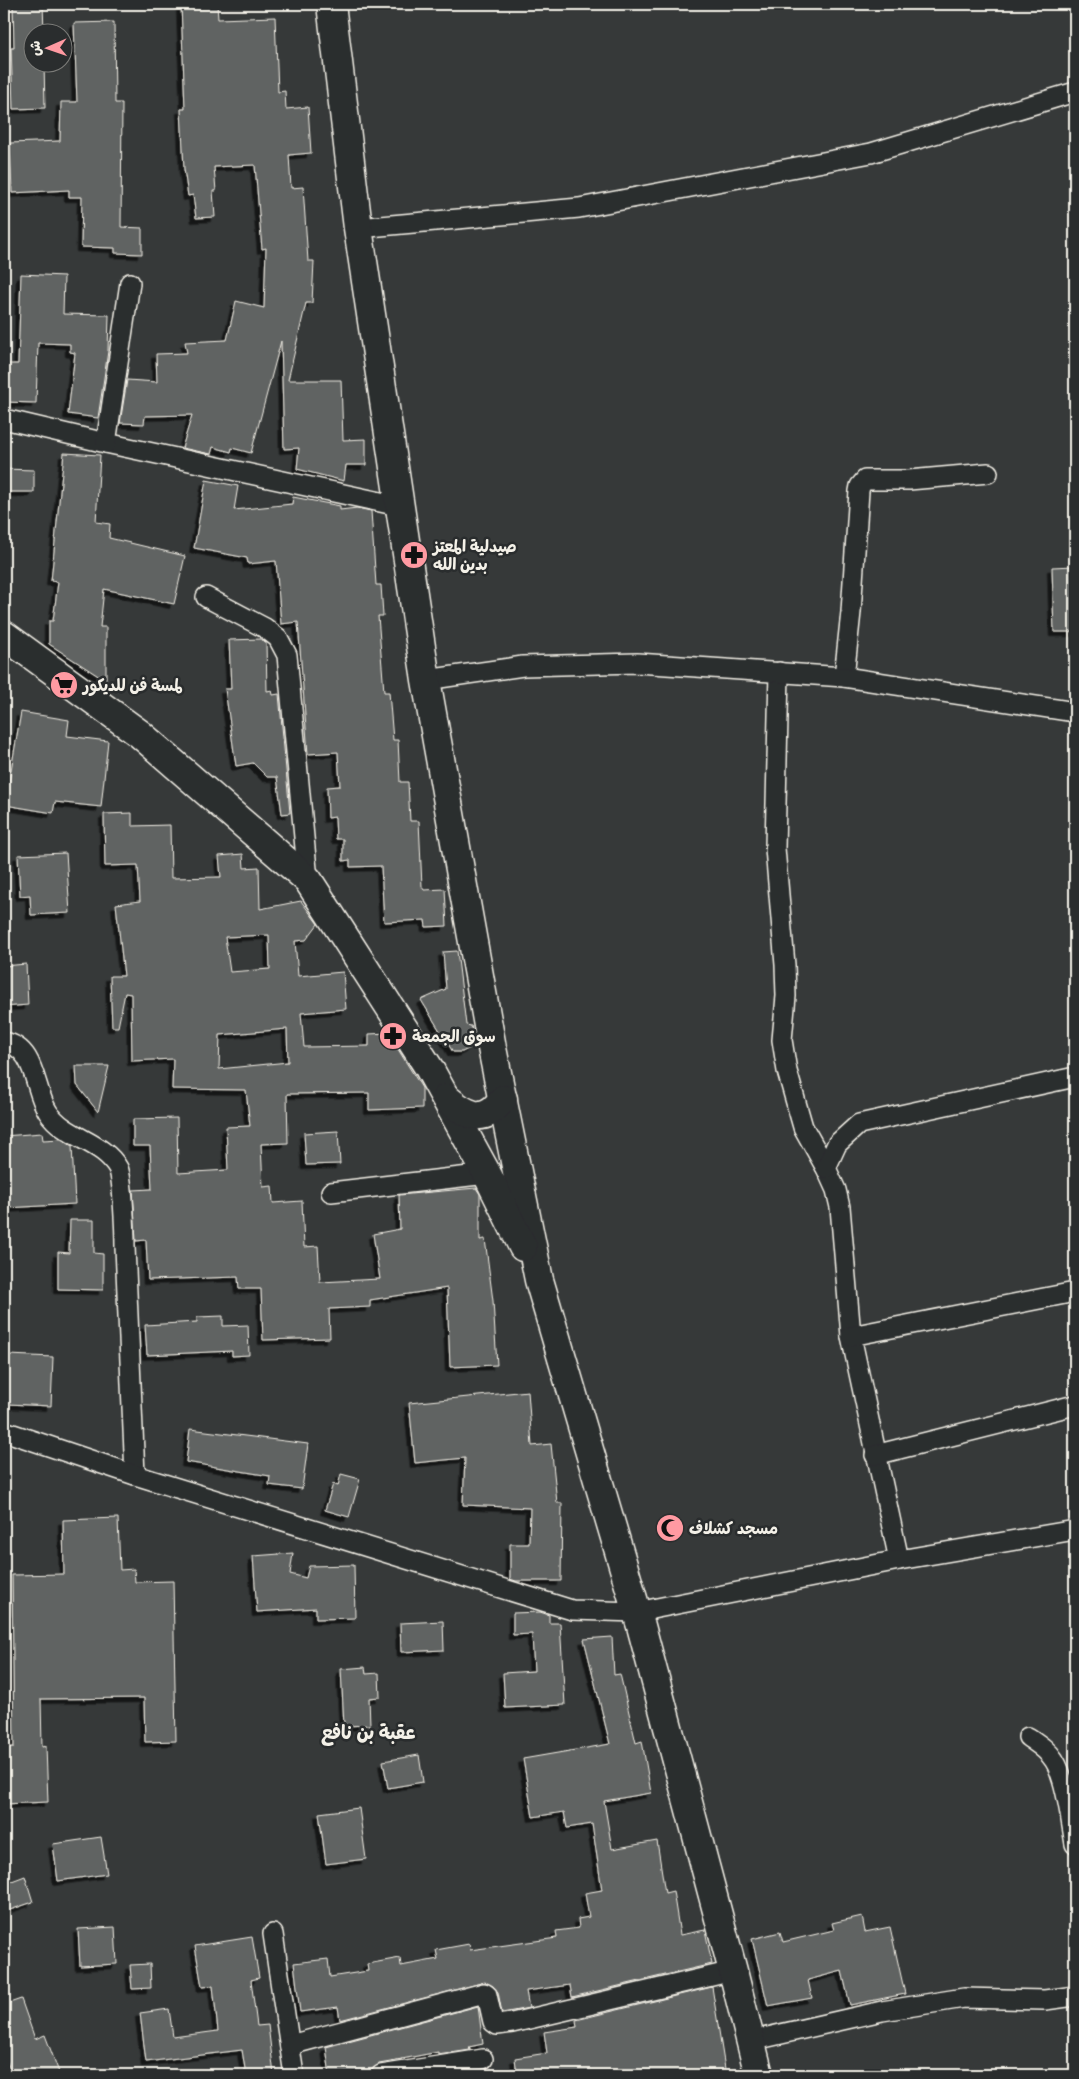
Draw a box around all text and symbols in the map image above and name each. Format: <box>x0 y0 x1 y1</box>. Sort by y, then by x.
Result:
north arrow <box>22 22 72 72</box>
text: ش <box>26 40 44 56</box>
place label: صيدلية المعتز بدين الله <box>431 536 517 574</box>
pharmacy icon: صيدلية المعتز بدين الله <box>399 540 429 570</box>
supermarket icon: لمسة فن للديكور <box>49 670 79 700</box>
place label: لمسة فن للديكور <box>81 675 183 696</box>
pharmacy icon: سوق الجمعة <box>378 1021 408 1051</box>
place label: سوق الجمعة <box>412 1026 496 1047</box>
mosque icon: مسجد كشلاف <box>655 1513 685 1543</box>
place label: مسجد كشلاف <box>689 1518 778 1538</box>
district label: عقبة بن نافع <box>321 1720 415 1746</box>

